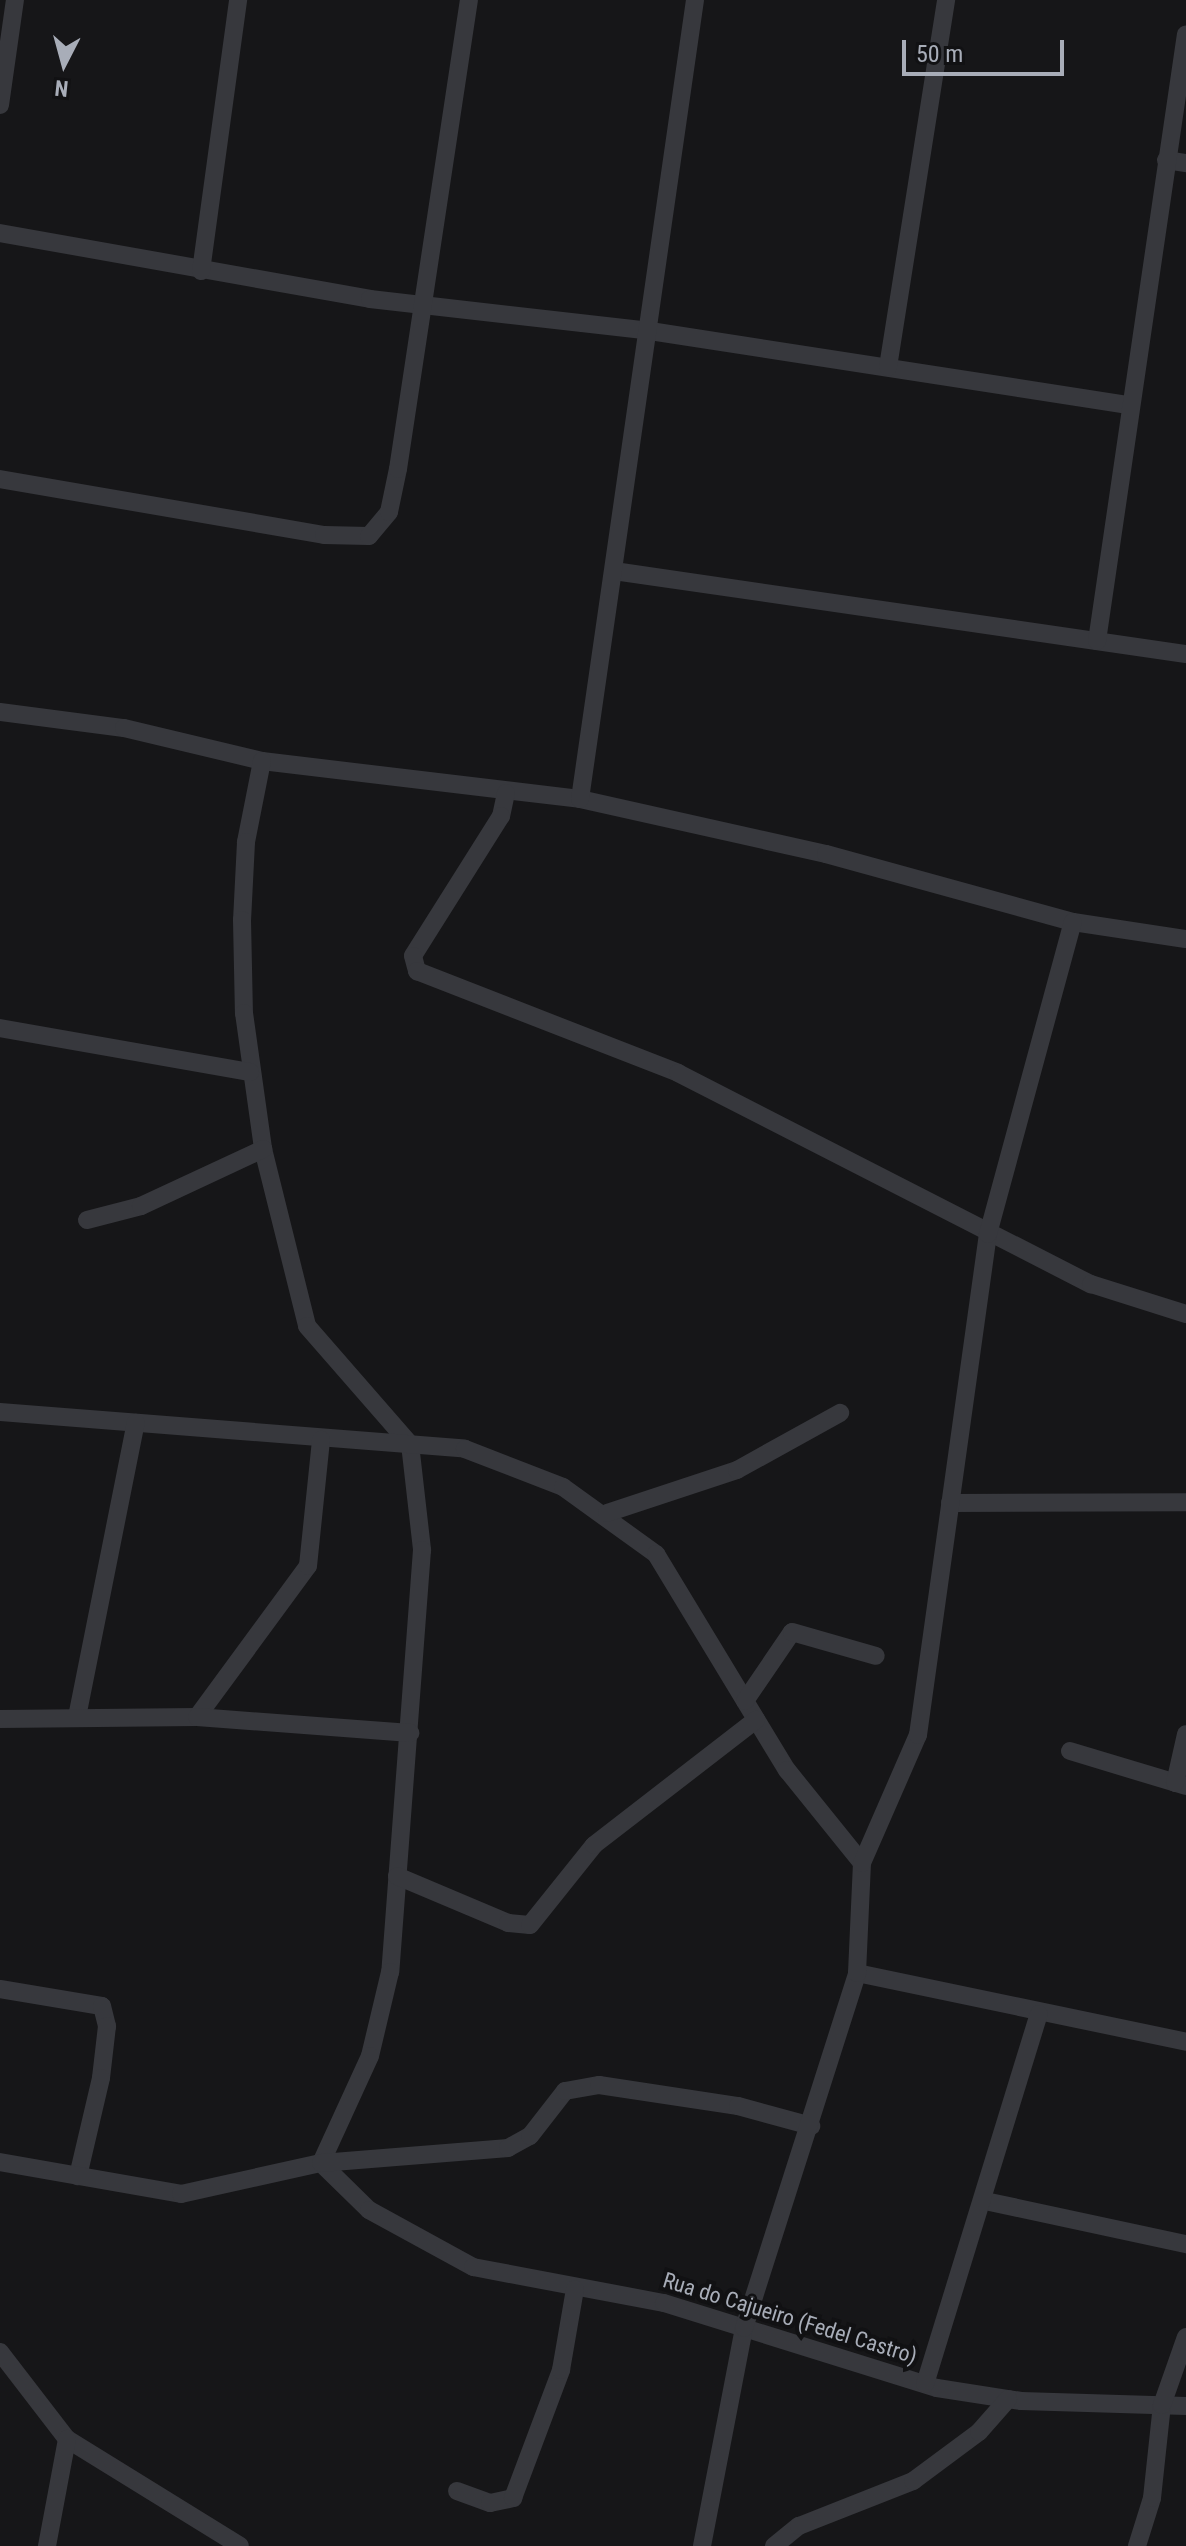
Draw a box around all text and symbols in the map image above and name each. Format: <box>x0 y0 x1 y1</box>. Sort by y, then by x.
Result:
north arrow <box>24 24 104 104</box>
scale bar <box>906 24 1068 74</box>
text: 50 m <box>916 40 963 68</box>
text: N <box>53 75 69 102</box>
street label: Rua do Cajueiro (Fedel Castro) <box>660 2267 920 2369</box>

